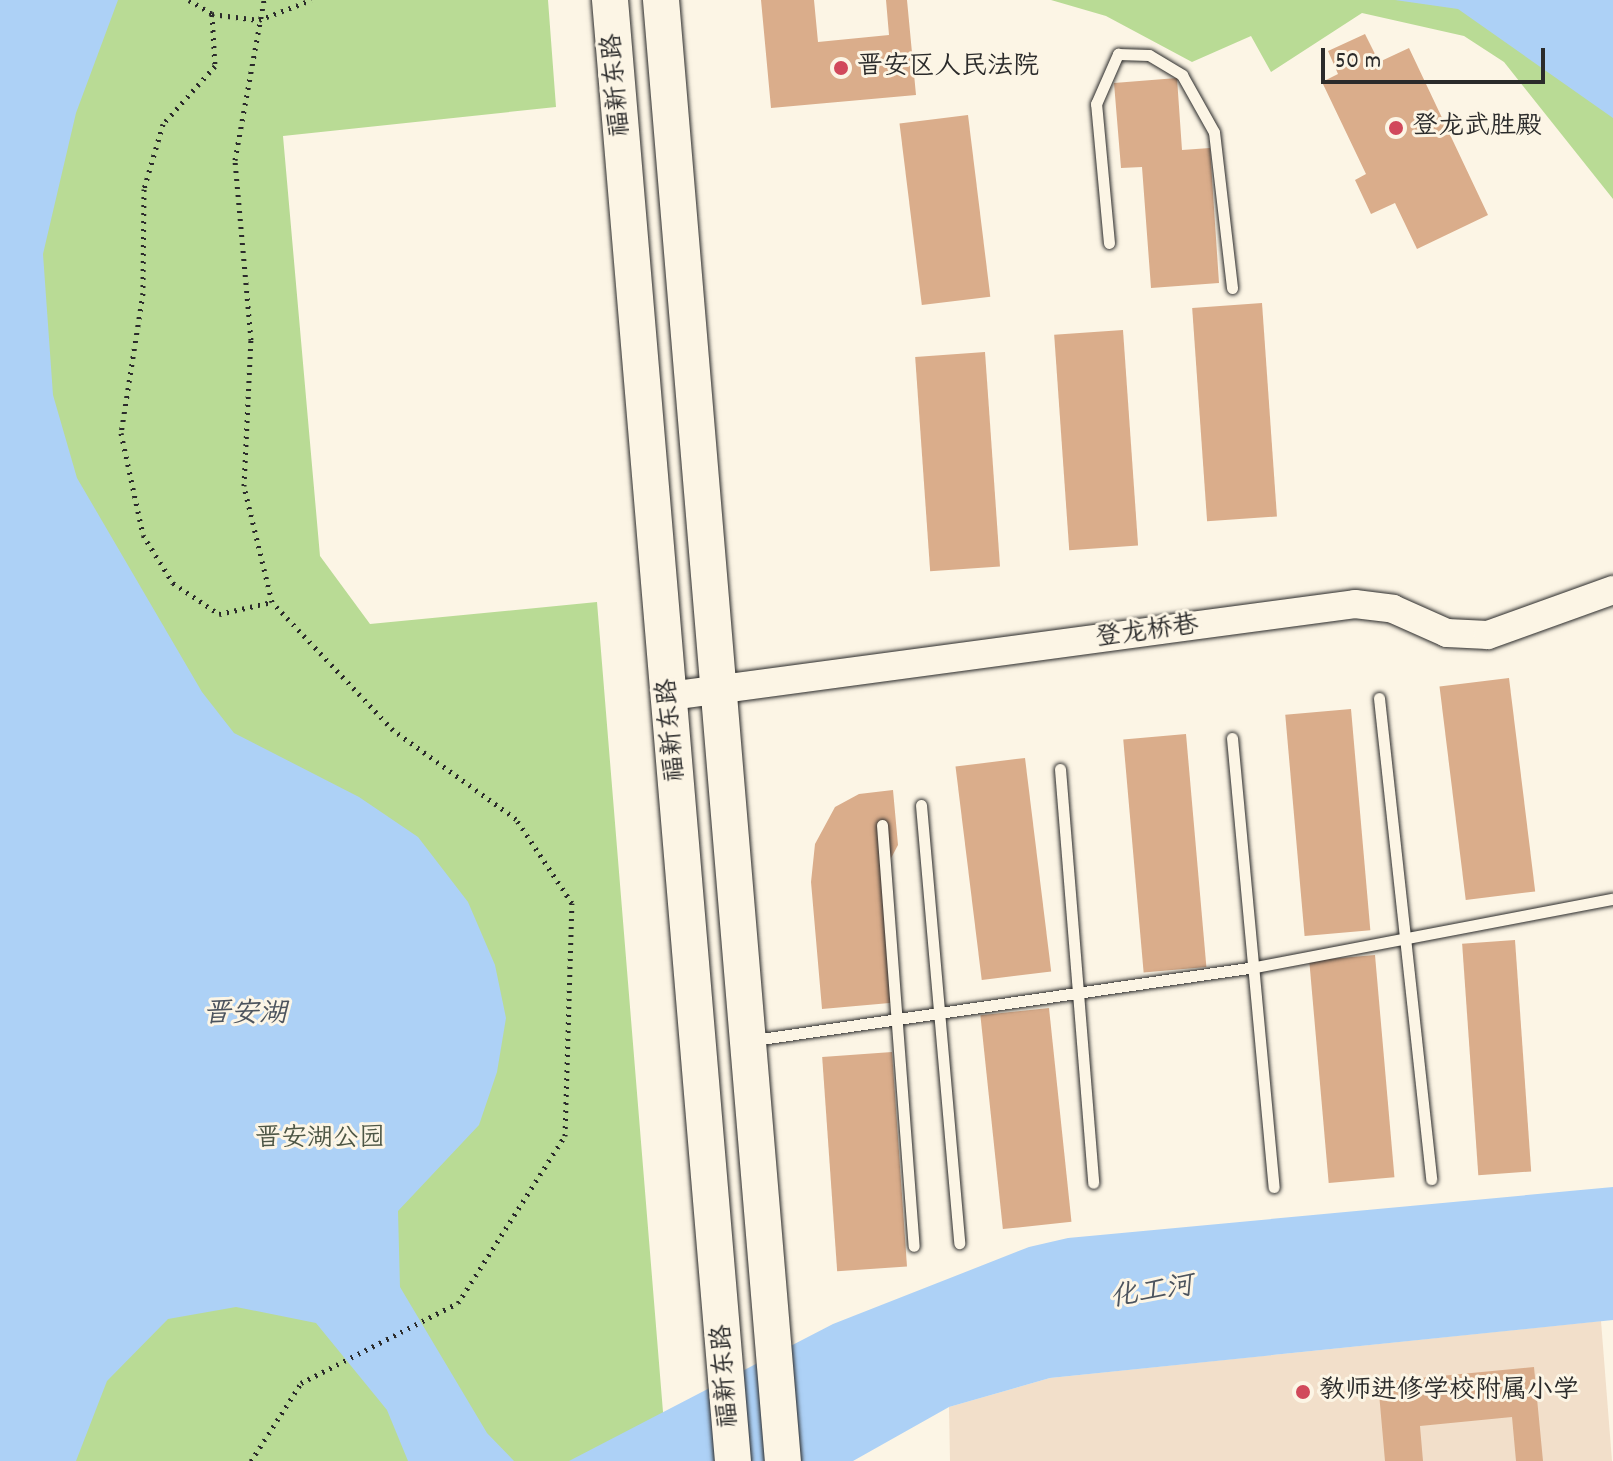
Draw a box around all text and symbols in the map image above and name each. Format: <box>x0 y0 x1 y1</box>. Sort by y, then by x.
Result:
street label: 福新东路 <box>598 32 638 138</box>
scale bar <box>1325 32 1549 82</box>
text: 50 m <box>1335 45 1381 79</box>
place label: 晋安区人民法院 <box>857 52 1039 84</box>
marker: 晋安区人民法院 <box>832 59 850 77</box>
place label: 登龙武胜殿 <box>1412 112 1542 144</box>
marker: 登龙武胜殿 <box>1387 119 1405 137</box>
street label: 登龙桥巷 <box>1093 610 1201 656</box>
street label: 福新东路 <box>653 677 693 783</box>
water label: 晋安湖 <box>203 999 287 1033</box>
park label: 晋安湖公园 <box>255 1124 385 1156</box>
water label: 化工河 <box>1108 1271 1196 1317</box>
street label: 福新东路 <box>708 1323 746 1429</box>
place label: 教师进修学校附属小学 <box>1319 1376 1579 1408</box>
marker: 教师进修学校附属小学 <box>1294 1383 1312 1401</box>

